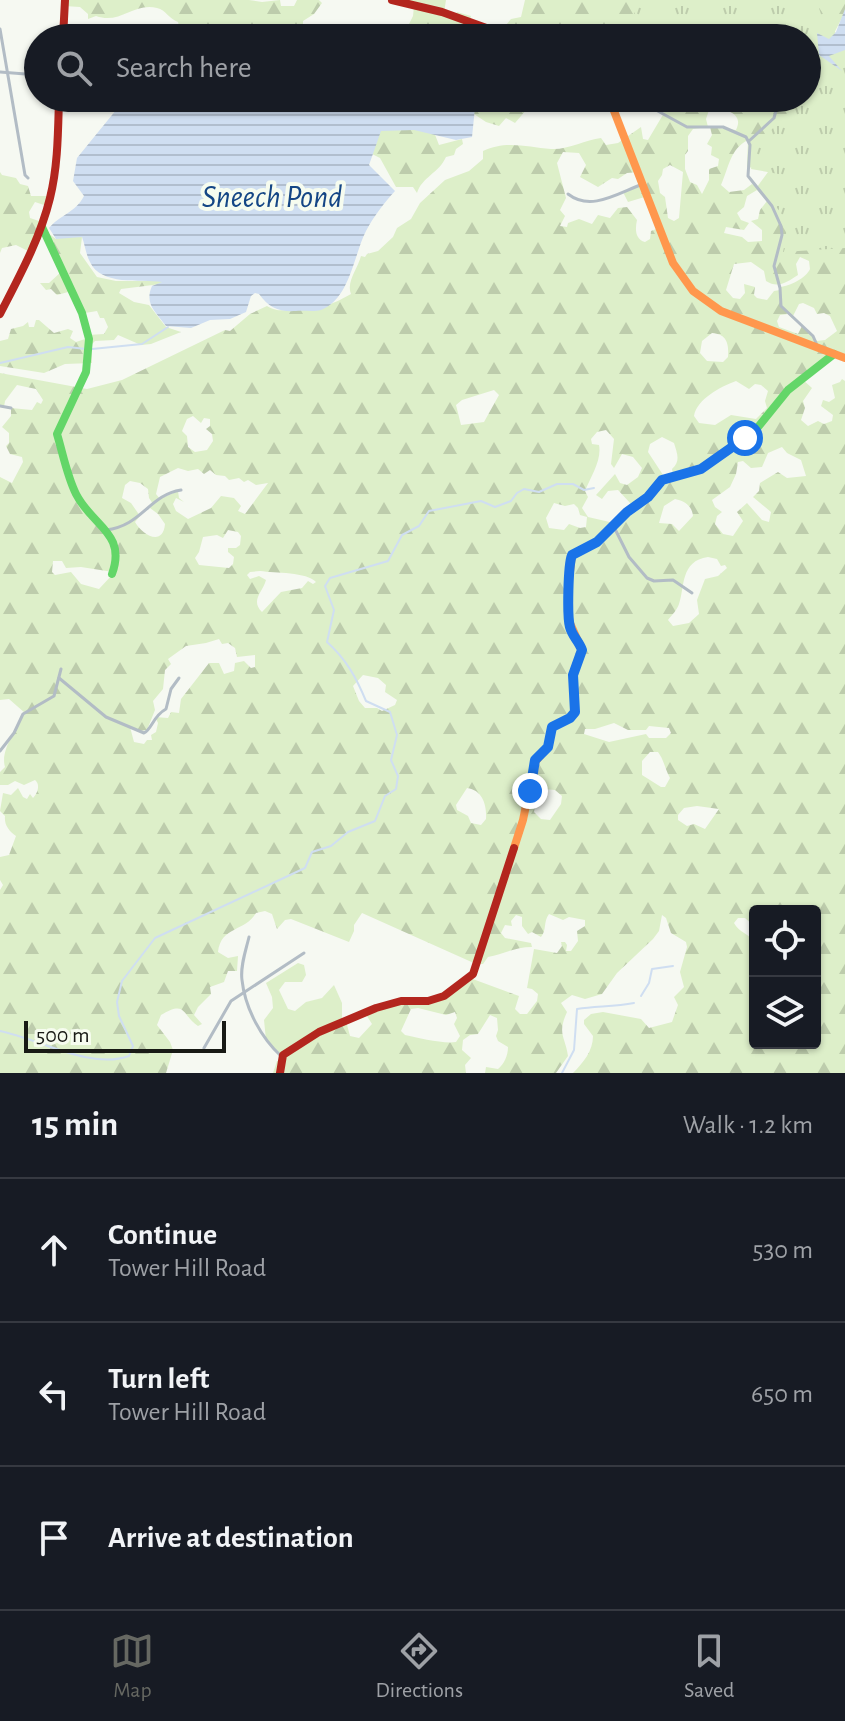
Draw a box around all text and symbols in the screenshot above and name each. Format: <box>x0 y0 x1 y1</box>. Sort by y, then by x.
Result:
search box <box>24 24 821 112</box>
icon: search <box>52 46 96 90</box>
text: Search here <box>116 53 252 83</box>
water label: Sneech Pond <box>202 181 342 213</box>
route start <box>727 420 763 456</box>
route end <box>512 773 548 809</box>
map controls <box>749 905 821 1049</box>
button: locate <box>749 905 821 977</box>
button: layers <box>749 977 821 1049</box>
scale bar <box>24 1017 226 1053</box>
text: 500 m <box>36 1024 90 1046</box>
text: 15 min <box>32 1108 118 1142</box>
text: Walk · 1.2 km <box>683 1112 813 1138</box>
text: Continue <box>108 1220 217 1250</box>
icon: ahead <box>32 1228 76 1272</box>
text: 530 m <box>753 1237 813 1263</box>
text: Tower Hill Road <box>108 1255 266 1281</box>
text: Turn left <box>108 1364 209 1394</box>
icon: left <box>32 1372 76 1416</box>
text: 650 m <box>751 1381 813 1407</box>
text: Tower Hill Road <box>108 1399 266 1425</box>
icon: arrive <box>32 1516 76 1560</box>
text: Arrive at destination <box>108 1523 354 1553</box>
tab: Map <box>110 1629 154 1703</box>
tab: Directions <box>375 1629 463 1703</box>
tab: Saved <box>684 1629 734 1703</box>

